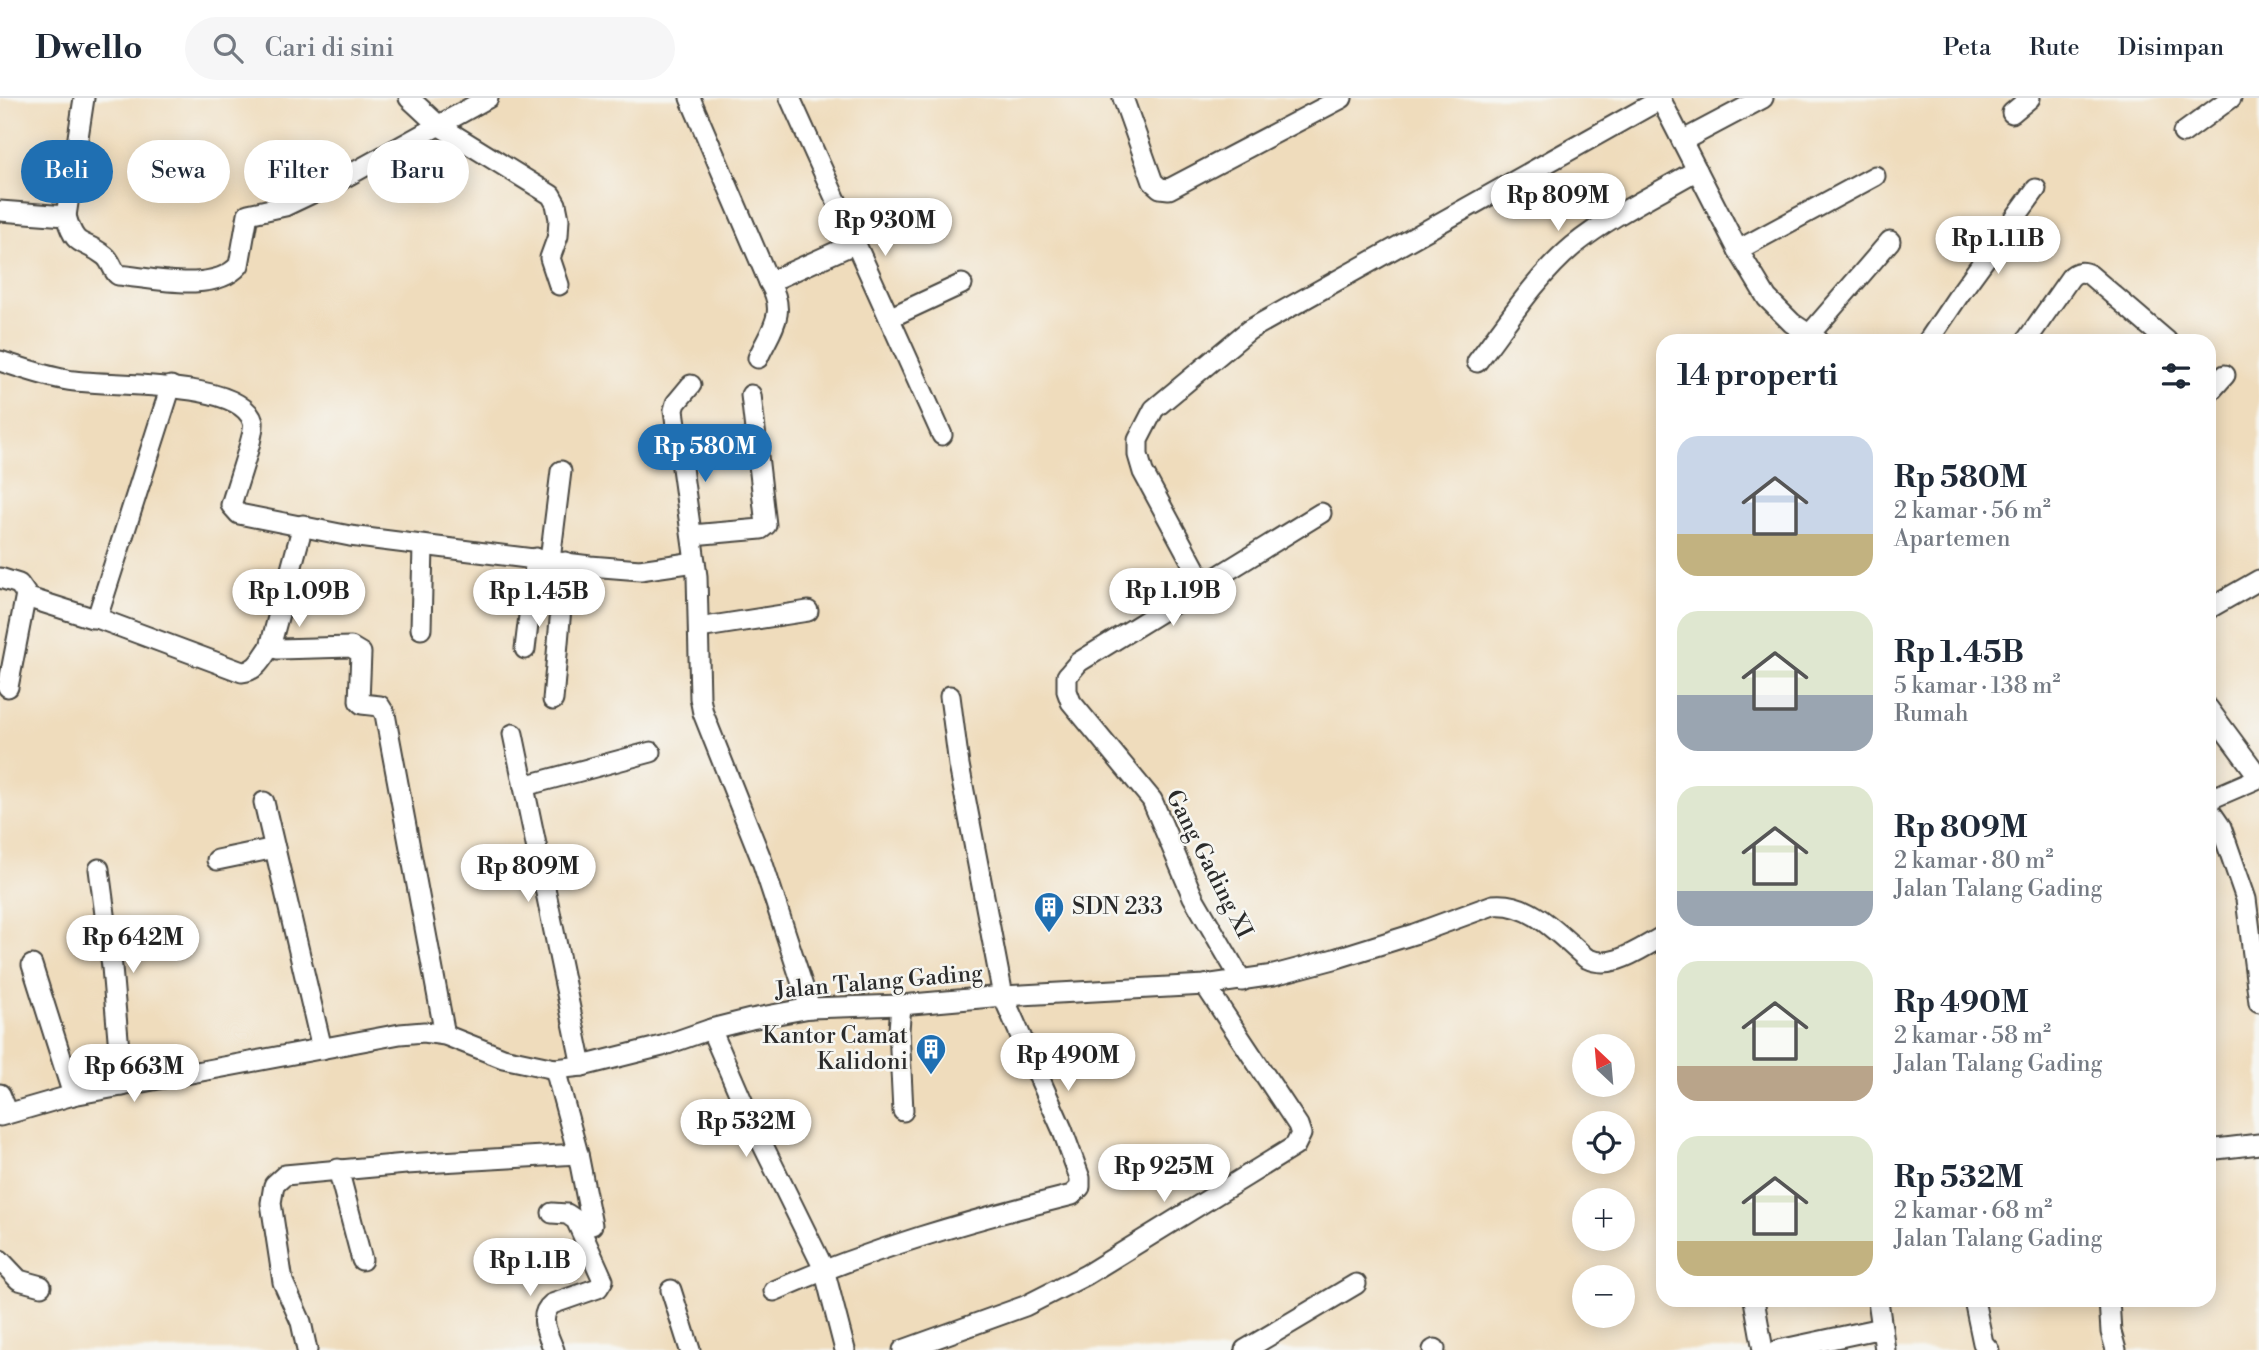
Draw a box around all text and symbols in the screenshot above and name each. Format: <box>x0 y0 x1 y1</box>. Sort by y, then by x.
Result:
search box <box>185 17 675 80</box>
text: Dwello <box>35 28 143 69</box>
icon: search <box>209 29 247 67</box>
text: Cari di sini <box>265 32 394 64</box>
text: Peta <box>1943 33 1991 63</box>
text: Rute <box>2029 33 2080 63</box>
text: Disimpan <box>2118 33 2224 63</box>
chip: Beli <box>21 140 113 203</box>
chip: Sewa <box>127 140 230 203</box>
chip: Filter <box>244 140 353 203</box>
chip: Baru <box>367 140 469 203</box>
pin: Rp 809M <box>1493 174 1623 233</box>
text: Rp 809M <box>1507 182 1609 210</box>
pin: Rp 930M <box>820 198 950 258</box>
text: Rp 930M <box>834 207 936 235</box>
pin: Rp 1.11B <box>1926 216 2070 276</box>
text: Rp 1.11B <box>1951 225 2045 253</box>
text: 14 properti <box>1677 357 1838 395</box>
icon: filters <box>2157 357 2195 395</box>
pin: Rp 580M <box>640 424 770 484</box>
text: Rp 580M <box>654 433 756 461</box>
text: Rp 580M <box>1894 459 2027 497</box>
icon: home <box>1733 464 1817 548</box>
text: 2 kamar · 56 m² <box>1894 497 2051 525</box>
text: Apartemen <box>1894 525 2010 553</box>
pin: Rp 1.19B <box>1101 568 1245 628</box>
pin: Rp 1.09B <box>227 570 371 629</box>
pin: Rp 1.45B <box>467 570 611 629</box>
text: Rp 1.19B <box>1125 577 1221 605</box>
text: Rp 1.09B <box>248 578 350 606</box>
text: Rp 1.45B <box>489 578 589 606</box>
text: Rp 1.45B <box>1894 634 2024 672</box>
icon: home <box>1733 639 1817 723</box>
text: 5 kamar · 138 m² <box>1894 672 2060 700</box>
text: Rumah <box>1894 700 1969 728</box>
street label: Gang Gading XI <box>1160 785 1259 943</box>
text: Rp 809M <box>1894 809 2028 847</box>
icon: home <box>1733 814 1817 898</box>
pin: Rp 809M <box>463 844 593 904</box>
text: 2 kamar · 80 m² <box>1894 847 2054 875</box>
text: Rp 809M <box>477 853 579 881</box>
text: Jalan Talang Gading <box>1894 875 2102 903</box>
building icon: SDN 233 <box>1032 890 1066 934</box>
place label: SDN 233 <box>1072 893 1163 921</box>
pin: Rp 642M <box>68 916 198 975</box>
text: Rp 642M <box>82 924 184 952</box>
street label: Jalan Talang Gading <box>773 959 984 1005</box>
text: Rp 490M <box>1894 984 2029 1022</box>
icon: home <box>1733 989 1817 1073</box>
place label: Kantor Camat Kalidoni <box>762 1022 908 1076</box>
text: 2 kamar · 58 m² <box>1894 1022 2051 1050</box>
building icon: Kantor Camat Kalidoni <box>914 1032 948 1076</box>
pin: Rp 490M <box>1003 1034 1133 1093</box>
north arrow <box>1572 1034 1634 1097</box>
map controls <box>1572 1034 1635 1328</box>
text: Rp 490M <box>1016 1042 1120 1070</box>
pin: Rp 663M <box>69 1044 199 1104</box>
text: Jalan Talang Gading <box>1894 1050 2102 1078</box>
text: Rp 663M <box>84 1053 184 1081</box>
pin: Rp 532M <box>681 1100 811 1159</box>
text: Rp 532M <box>696 1108 796 1136</box>
button: locate <box>1572 1111 1635 1174</box>
pin: Rp 925M <box>1099 1144 1229 1204</box>
text: Rp 925M <box>1114 1153 1214 1181</box>
text: Rp 532M <box>1894 1159 2023 1197</box>
icon: home <box>1733 1164 1817 1248</box>
button: + <box>1572 1188 1635 1251</box>
text: 2 kamar · 68 m² <box>1894 1197 2052 1225</box>
text: Jalan Talang Gading <box>1894 1225 2102 1253</box>
pin: Rp 1.1B <box>465 1238 595 1298</box>
text: Rp 1.1B <box>489 1247 571 1275</box>
button: − <box>1572 1265 1635 1328</box>

